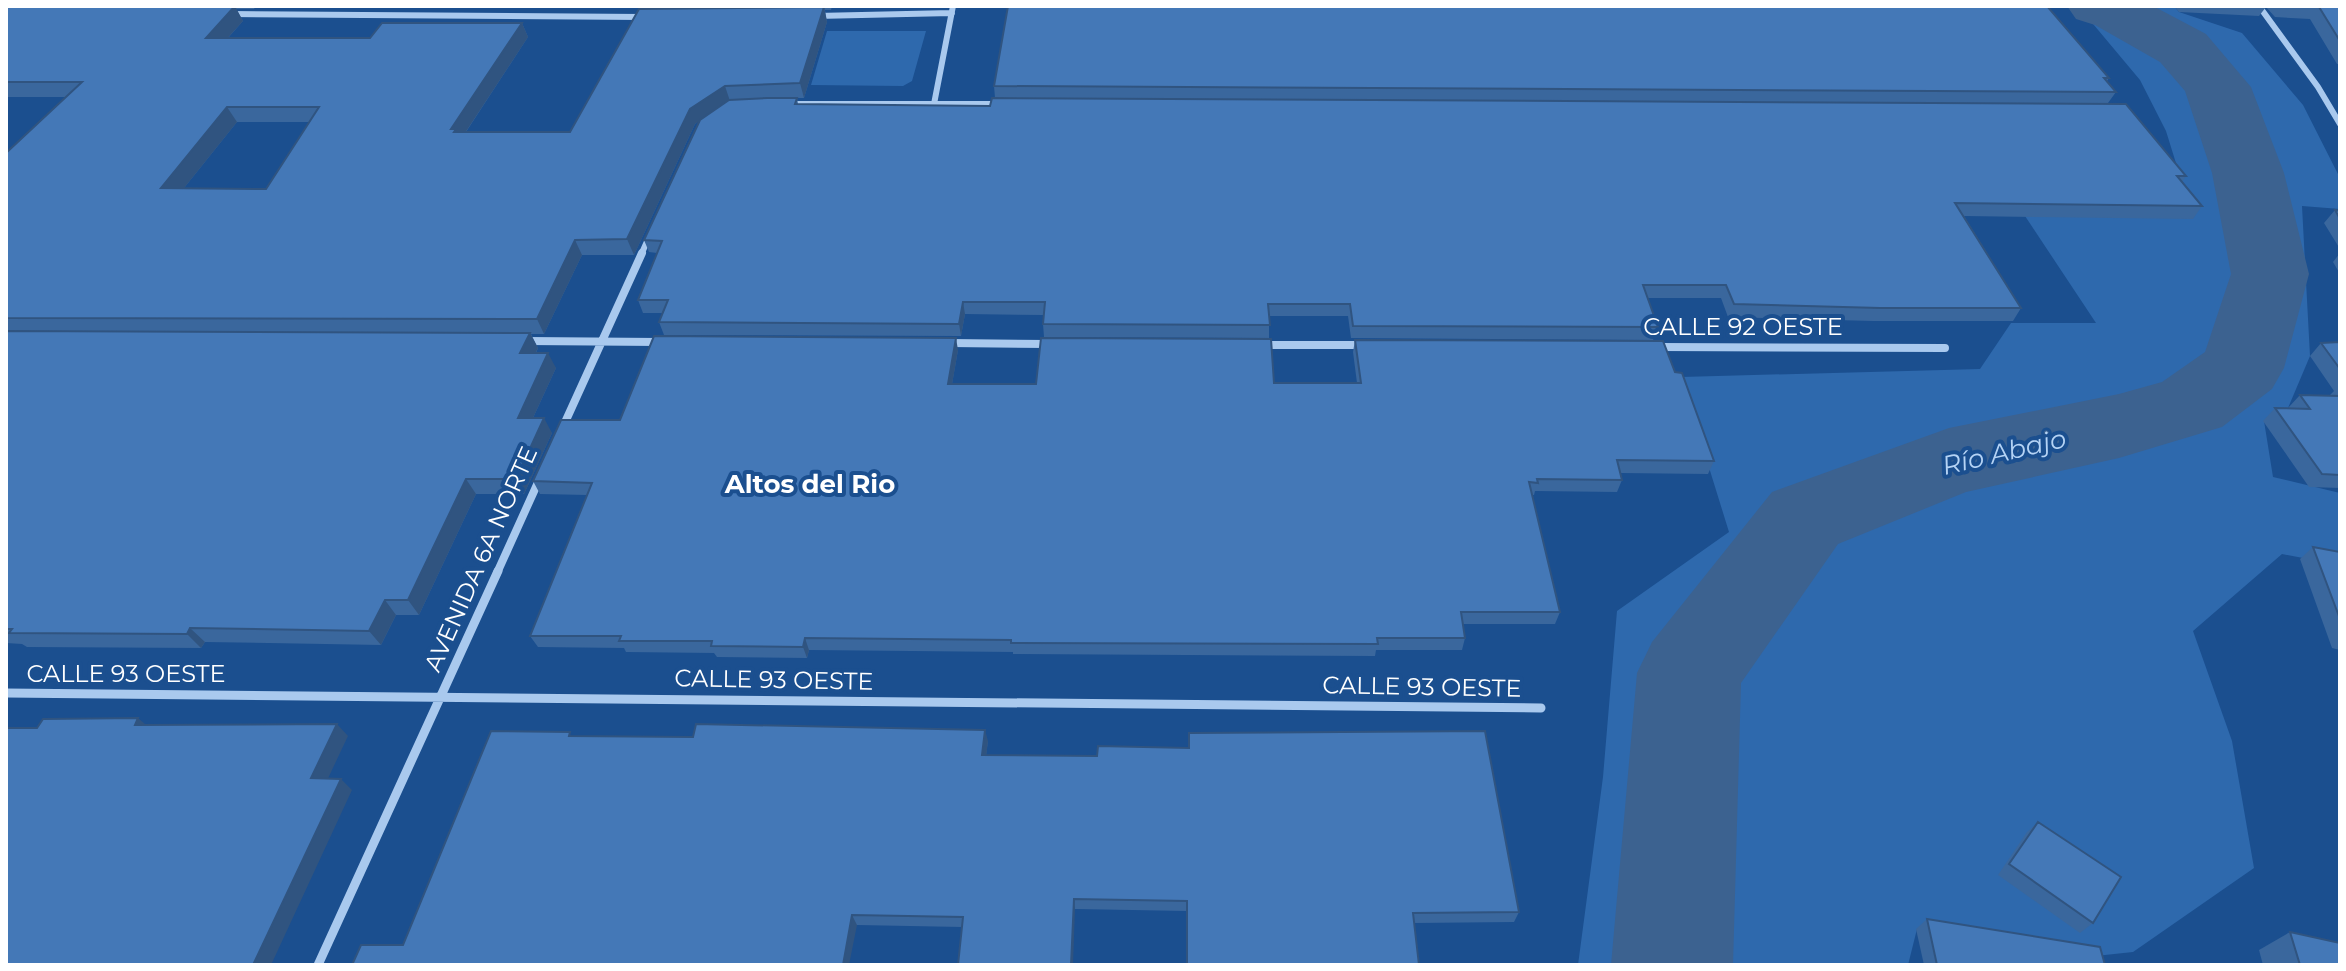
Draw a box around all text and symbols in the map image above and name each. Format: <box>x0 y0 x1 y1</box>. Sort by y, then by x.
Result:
street label: CALLE 92 OESTE <box>1643 312 1843 341</box>
water label: Río Abajo <box>1939 422 2069 482</box>
street label: AVENIDA 6A NORTE <box>418 442 543 676</box>
district label: Altos del Rio <box>724 468 895 500</box>
street label: CALLE 93 OESTE <box>26 659 226 688</box>
street label: CALLE 93 OESTE <box>674 663 874 696</box>
street label: CALLE 93 OESTE <box>1322 670 1522 703</box>

